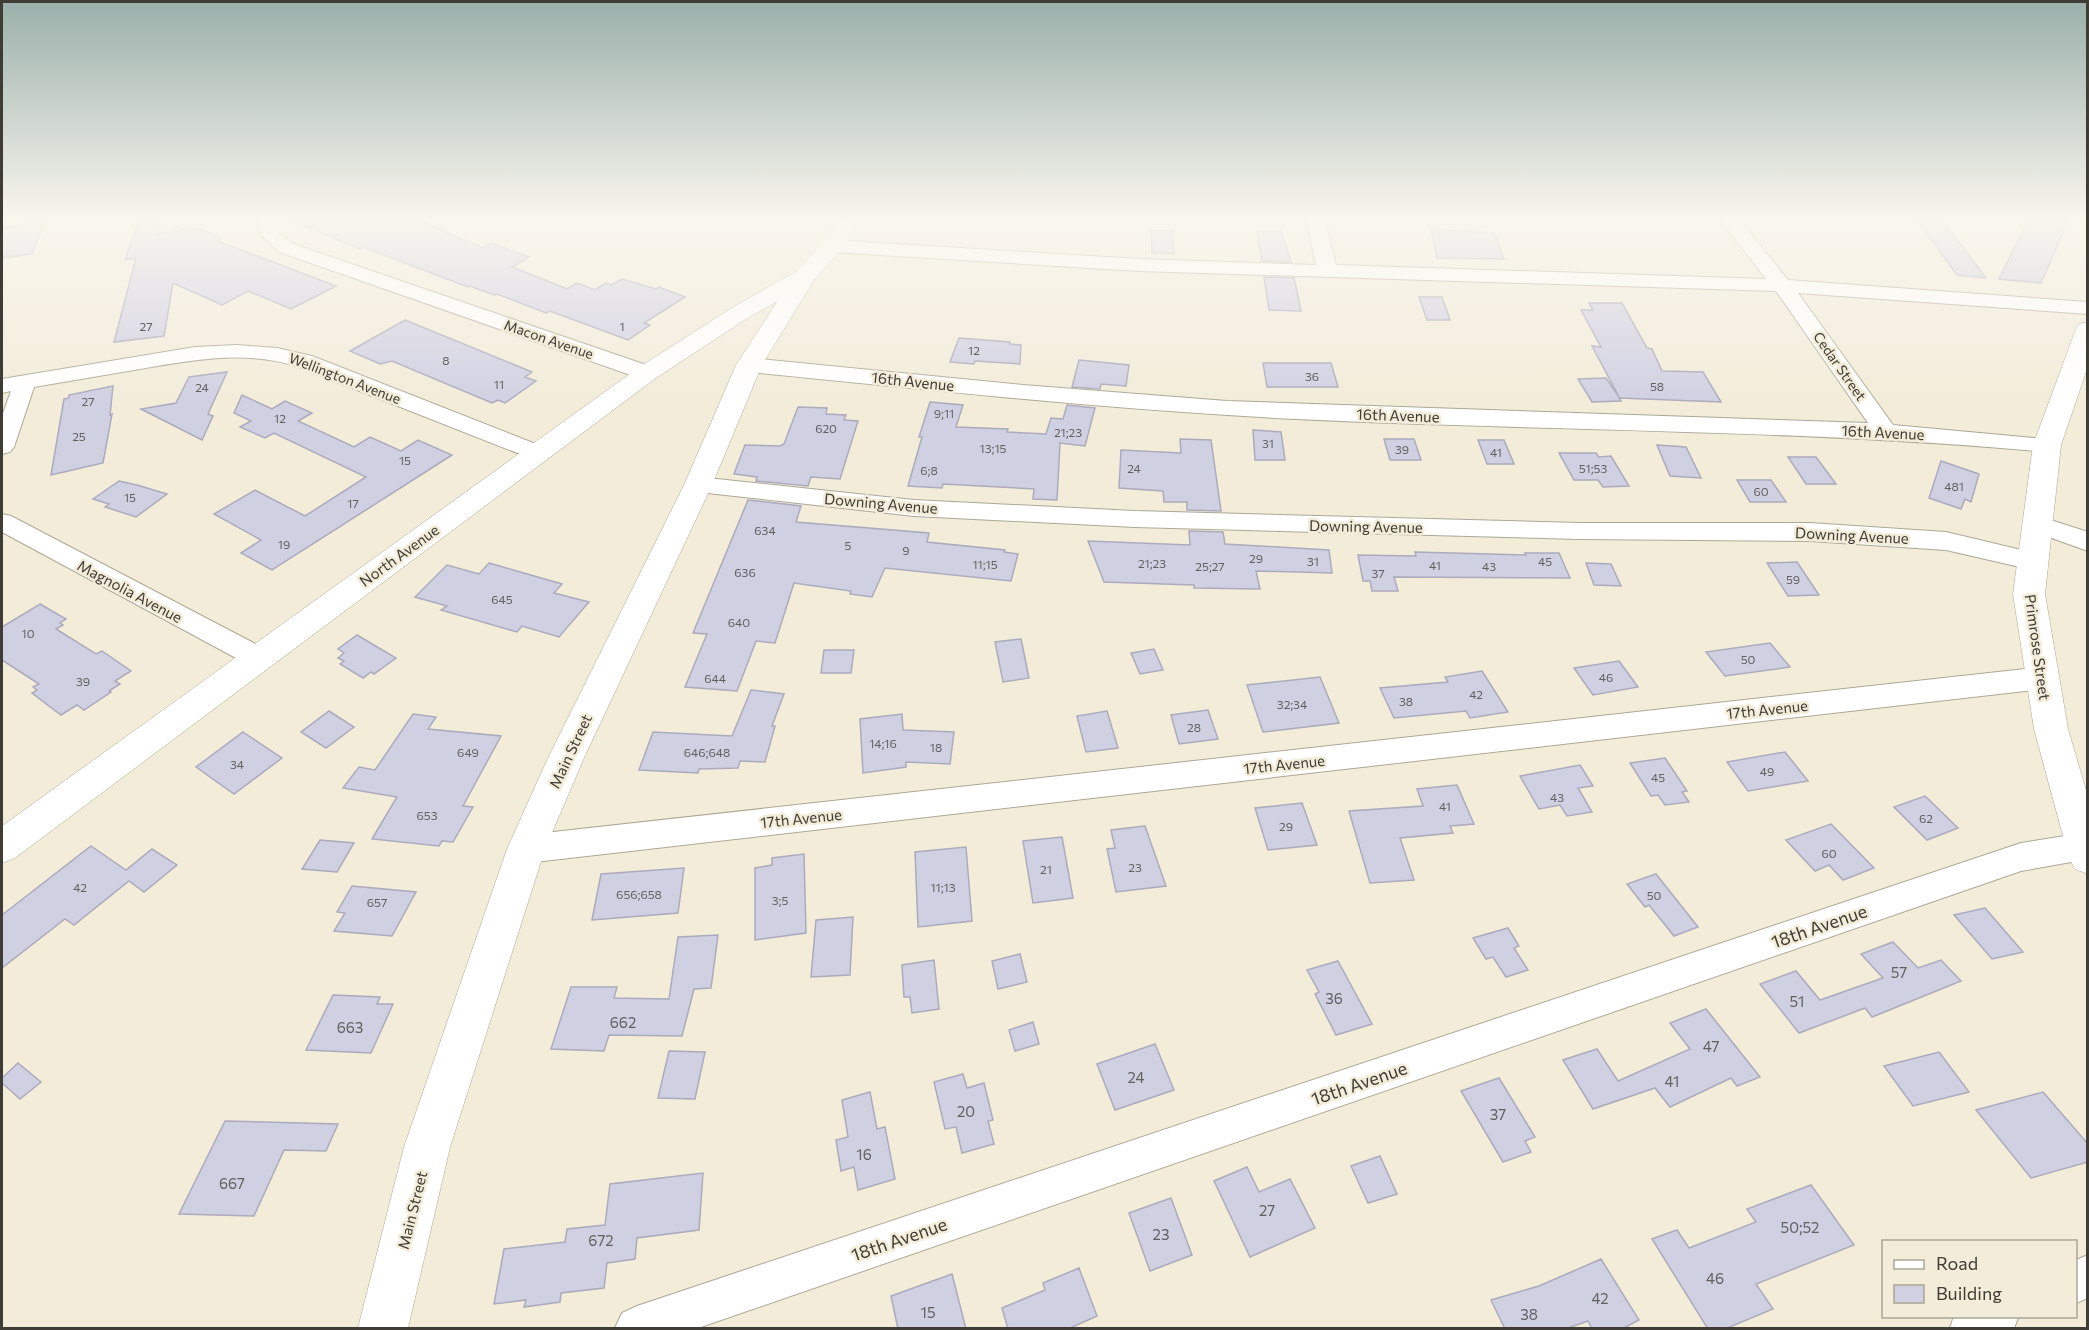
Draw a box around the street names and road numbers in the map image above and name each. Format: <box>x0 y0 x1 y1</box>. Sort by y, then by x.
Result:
street label: Macon Avenue <box>502 316 596 362</box>
street label: Cedar Street <box>1810 328 1870 404</box>
street label: Wellington Avenue <box>287 349 403 407</box>
street label: 16th Avenue <box>871 368 955 394</box>
street label: 16th Avenue <box>1356 405 1440 425</box>
street label: 16th Avenue <box>1841 421 1925 443</box>
street label: Downing Avenue <box>824 489 939 517</box>
street label: Downing Avenue <box>1309 516 1423 536</box>
street label: North Avenue <box>356 520 442 590</box>
street label: Downing Avenue <box>1795 523 1909 547</box>
street label: Magnolia Avenue <box>75 556 186 626</box>
street label: Primrose Street <box>2022 593 2054 701</box>
street label: 17th Avenue <box>1725 696 1809 722</box>
street label: Main Street <box>545 711 595 791</box>
street label: 17th Avenue <box>1242 751 1326 777</box>
street label: 17th Avenue <box>759 805 843 831</box>
street label: 18th Avenue <box>1768 899 1870 953</box>
street label: 18th Avenue <box>1308 1056 1410 1110</box>
street label: Main Street <box>394 1169 430 1251</box>
street label: 18th Avenue <box>848 1212 950 1266</box>

